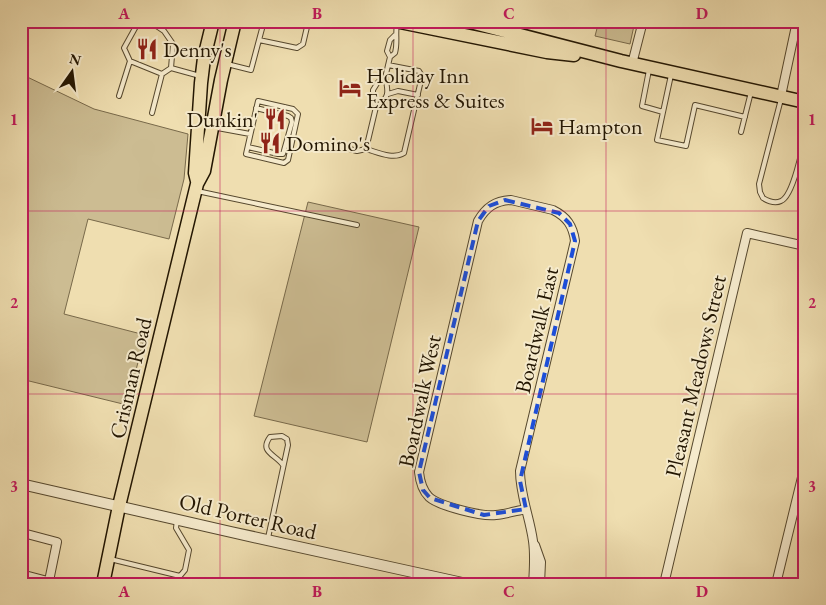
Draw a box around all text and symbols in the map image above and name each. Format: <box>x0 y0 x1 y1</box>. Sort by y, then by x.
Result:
text: A <box>117 3 130 24</box>
text: B <box>312 3 322 24</box>
text: C <box>503 3 515 24</box>
text: D <box>696 3 708 24</box>
place label: Denny's <box>163 35 232 64</box>
restaurant icon: Denny's <box>134 36 160 62</box>
north arrow <box>48 48 98 98</box>
text: N <box>67 49 83 70</box>
place label: Holiday Inn Express & Suites <box>366 61 505 115</box>
hotel icon: Holiday Inn Express & Suites <box>337 75 363 101</box>
place label: Dunkin' <box>186 105 258 134</box>
restaurant icon: Dunkin' <box>262 106 288 132</box>
text: 1 <box>10 109 18 130</box>
text: 1 <box>808 109 816 130</box>
place label: Hampton <box>558 112 643 141</box>
hotel icon: Hampton <box>529 113 555 139</box>
place label: Domino's <box>286 129 370 158</box>
restaurant icon: Domino's <box>257 130 283 156</box>
street label: Boardwalk East <box>508 264 565 396</box>
street label: Pleasant Meadows Street <box>658 272 733 480</box>
text: 2 <box>10 292 19 313</box>
text: 2 <box>808 292 817 313</box>
street label: Crisman Road <box>102 314 159 442</box>
street label: Boardwalk West <box>391 332 448 470</box>
text: 3 <box>10 476 18 497</box>
text: 3 <box>808 476 816 497</box>
street label: Old Porter Road <box>176 487 320 547</box>
text: A <box>117 581 130 602</box>
text: B <box>312 581 322 602</box>
text: C <box>503 581 515 602</box>
text: D <box>696 581 708 602</box>

